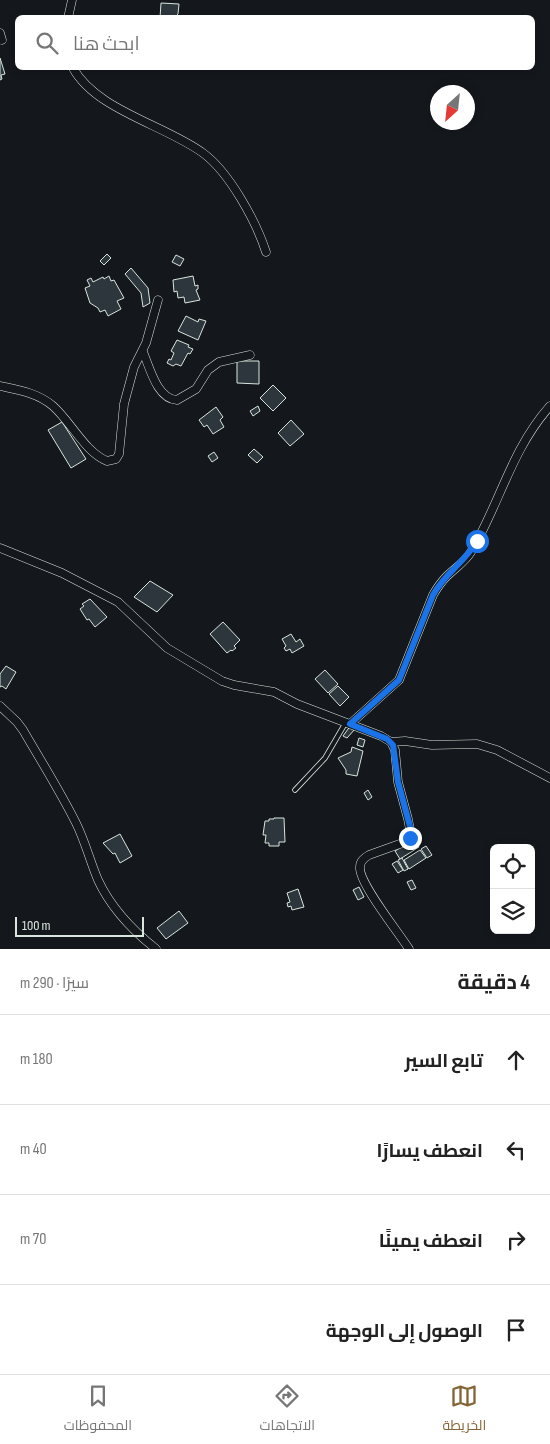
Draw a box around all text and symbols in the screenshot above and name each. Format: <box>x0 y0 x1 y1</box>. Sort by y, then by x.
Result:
search box <box>15 15 535 70</box>
icon: search <box>33 29 61 57</box>
text: ابحث هنا <box>73 33 140 56</box>
north arrow <box>430 85 475 130</box>
route start <box>466 530 489 553</box>
route end <box>399 827 422 850</box>
map controls <box>490 844 535 934</box>
button: locate <box>490 844 535 889</box>
button: layers <box>490 889 535 934</box>
scale bar <box>15 914 144 937</box>
text: 100 m <box>22 917 51 934</box>
text: 4 دقيقة <box>458 970 530 995</box>
text: سيرًا · 290 m <box>20 974 89 993</box>
icon: ahead <box>502 1046 530 1074</box>
text: 180 m <box>20 1050 53 1069</box>
text: تابع السير <box>404 1050 483 1073</box>
icon: left <box>502 1136 530 1164</box>
text: 40 m <box>20 1140 47 1159</box>
text: انعطف يسارًا <box>376 1140 483 1163</box>
icon: right <box>502 1226 530 1254</box>
text: 70 m <box>20 1230 46 1249</box>
text: انعطف يمينًا <box>379 1230 483 1253</box>
icon: arrive <box>502 1316 530 1344</box>
text: الوصول إلى الوجهة <box>326 1320 483 1343</box>
tab: المحفوظات <box>64 1382 132 1438</box>
tab: الاتجاهات <box>260 1382 315 1438</box>
tab: الخريطة <box>443 1382 486 1438</box>

